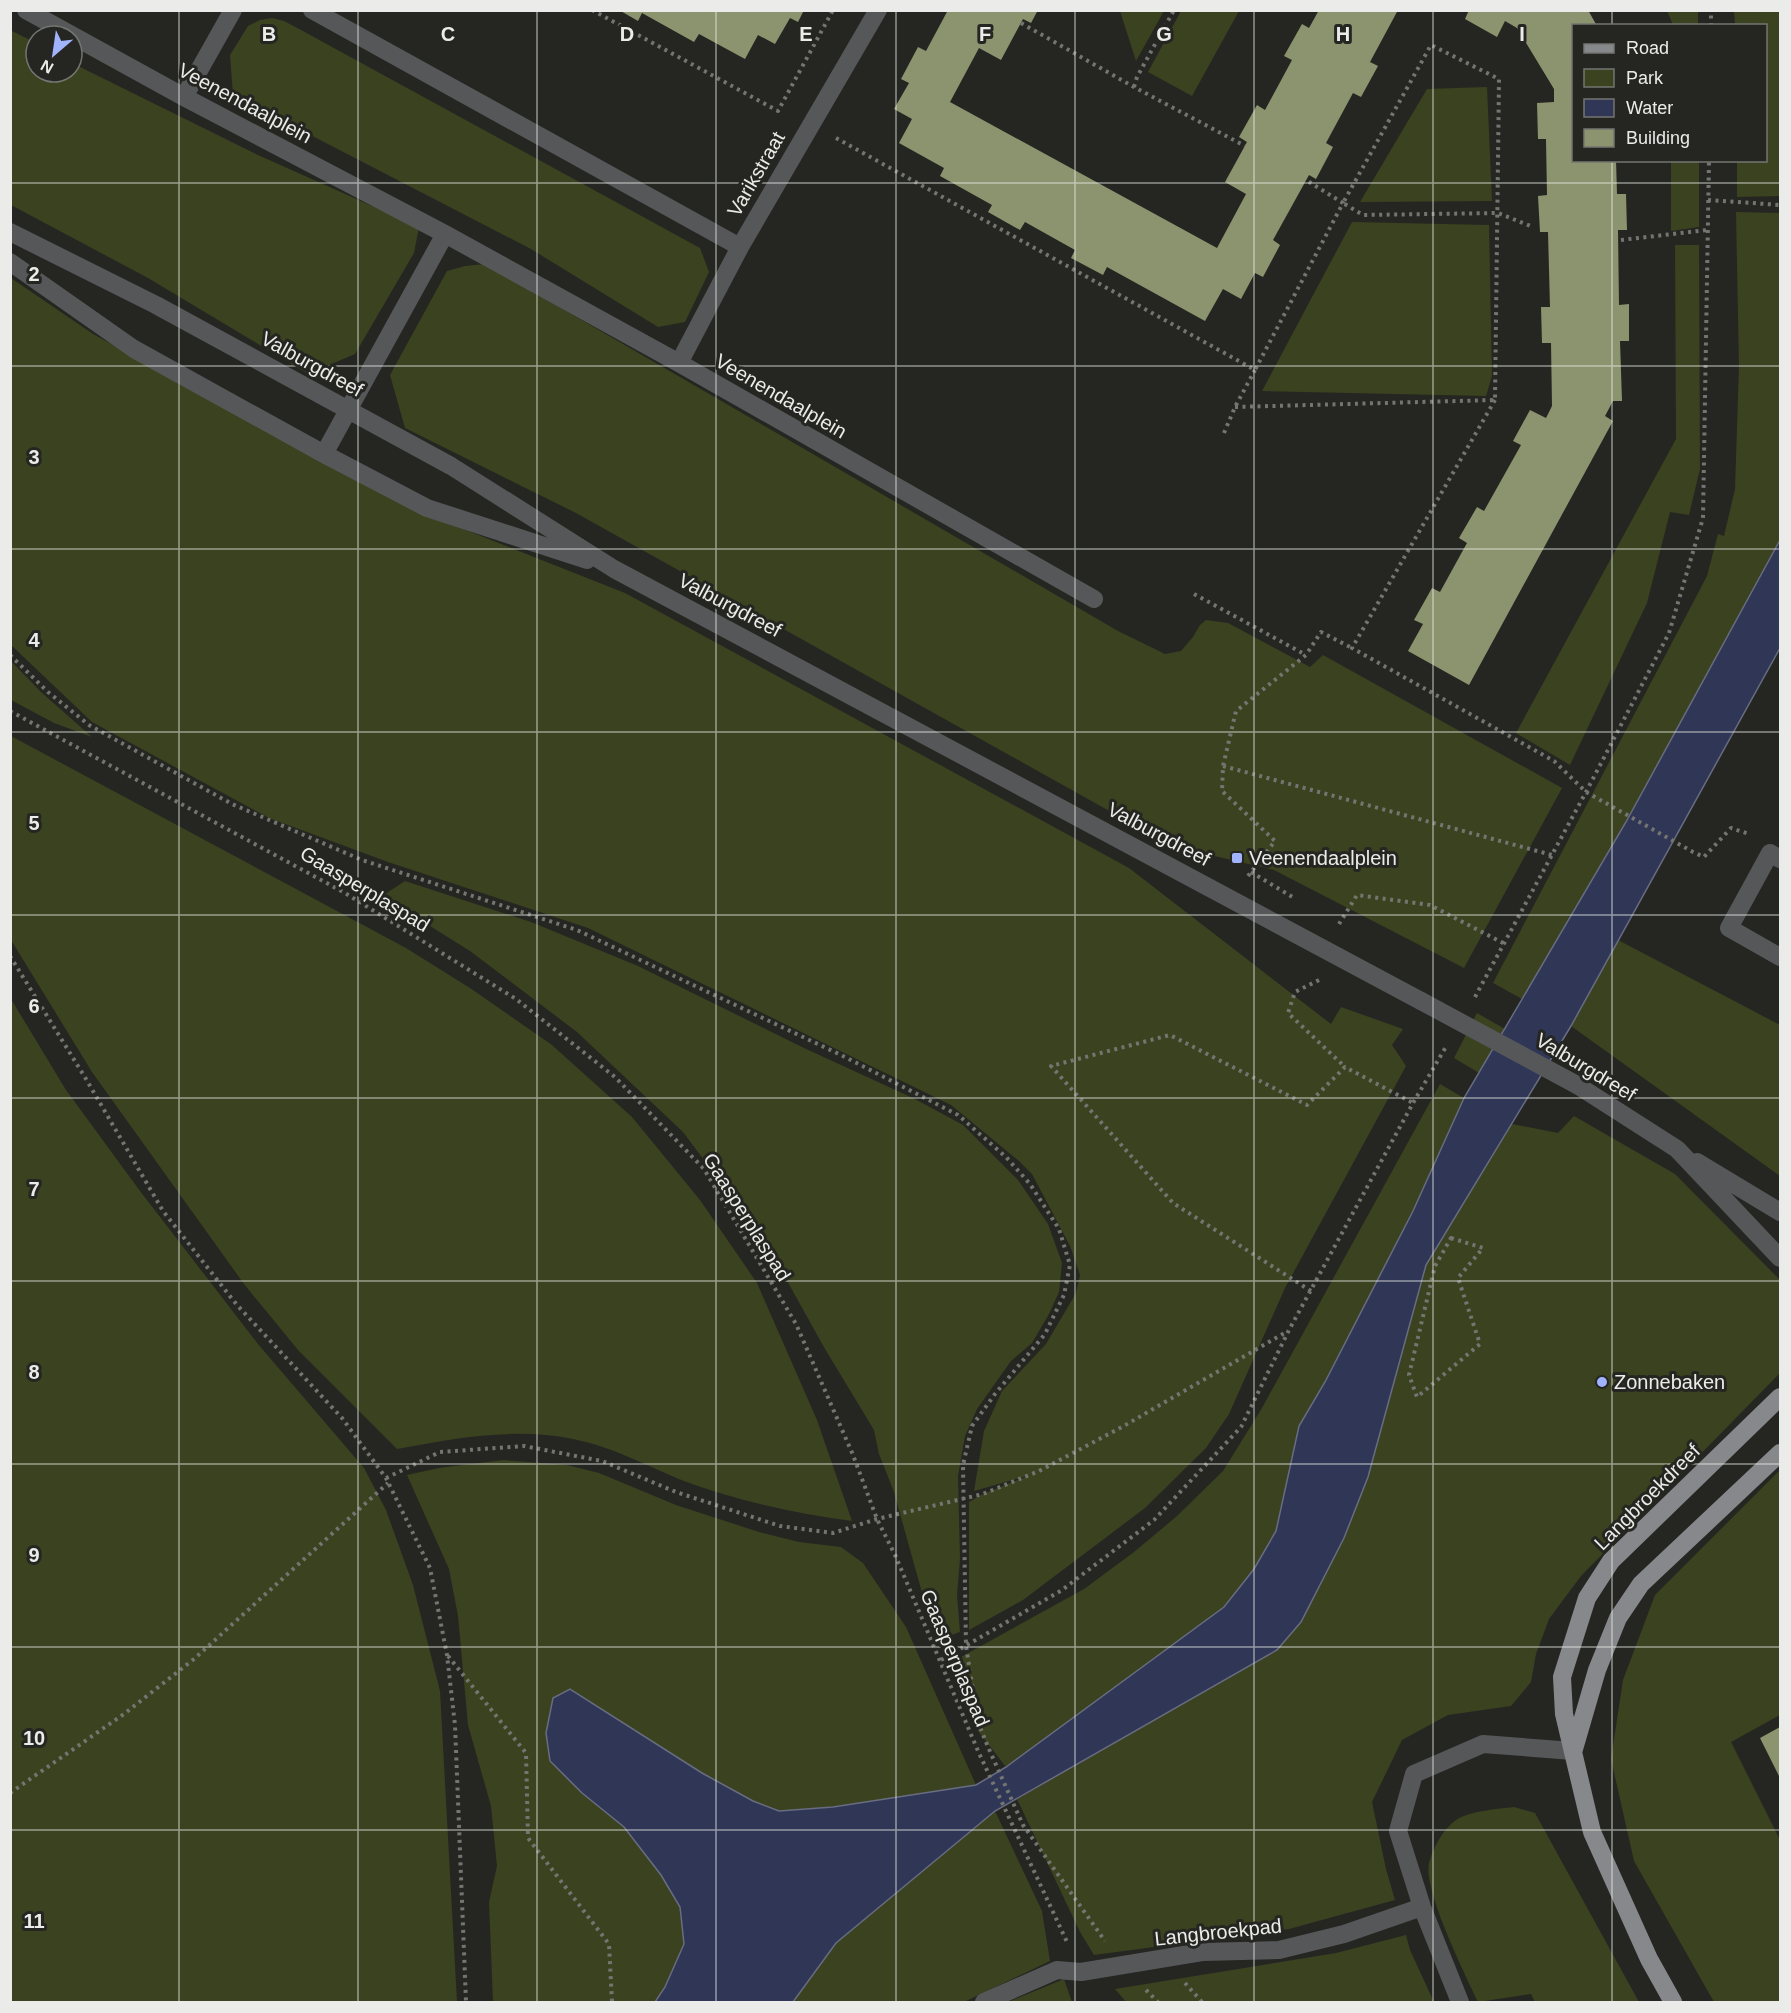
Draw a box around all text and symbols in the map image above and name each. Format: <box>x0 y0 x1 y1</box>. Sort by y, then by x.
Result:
text: B <box>262 23 276 45</box>
text: C <box>441 23 455 45</box>
text: D <box>620 23 634 45</box>
text: E <box>799 23 813 45</box>
text: F <box>979 23 991 45</box>
text: G <box>1156 23 1172 45</box>
text: H <box>1336 23 1350 45</box>
text: I <box>1519 23 1525 45</box>
north arrow <box>24 24 84 84</box>
legend <box>1572 24 1767 162</box>
text: Road <box>1626 38 1669 58</box>
text: N <box>38 56 56 77</box>
street label: Veenendaalplein <box>175 59 315 147</box>
text: Park <box>1626 68 1664 88</box>
text: Water <box>1626 98 1673 118</box>
street label: Varikstraat <box>723 127 789 220</box>
text: Building <box>1626 128 1690 148</box>
text: 2 <box>28 263 40 285</box>
street label: Valburgdreef <box>257 327 367 401</box>
street label: Veenendaalplein <box>711 349 851 443</box>
text: 3 <box>28 446 40 468</box>
street label: Valburgdreef <box>675 569 785 641</box>
text: 4 <box>28 629 40 651</box>
street label: Valburgdreef <box>1104 798 1214 870</box>
text: 5 <box>28 812 40 834</box>
street label: Gaasperplaspad <box>296 842 434 936</box>
place label: Veenendaalplein <box>1249 847 1397 869</box>
marker: Veenendaalplein <box>1230 851 1244 865</box>
text: 6 <box>28 995 40 1017</box>
street label: Valburgdreef <box>1532 1028 1640 1106</box>
street label: Gaasperplaspad <box>699 1149 795 1285</box>
text: 7 <box>28 1178 40 1200</box>
text: 8 <box>28 1361 40 1383</box>
place label: Zonnebaken <box>1614 1371 1725 1393</box>
marker: Zonnebaken <box>1595 1375 1609 1389</box>
street label: Langbroekdreef <box>1590 1439 1705 1554</box>
text: 9 <box>28 1544 40 1566</box>
street label: Gaasperplaspad <box>916 1586 994 1730</box>
text: 10 <box>23 1727 45 1749</box>
text: 11 <box>23 1910 45 1932</box>
street label: Langbroekpad <box>1153 1914 1283 1950</box>

